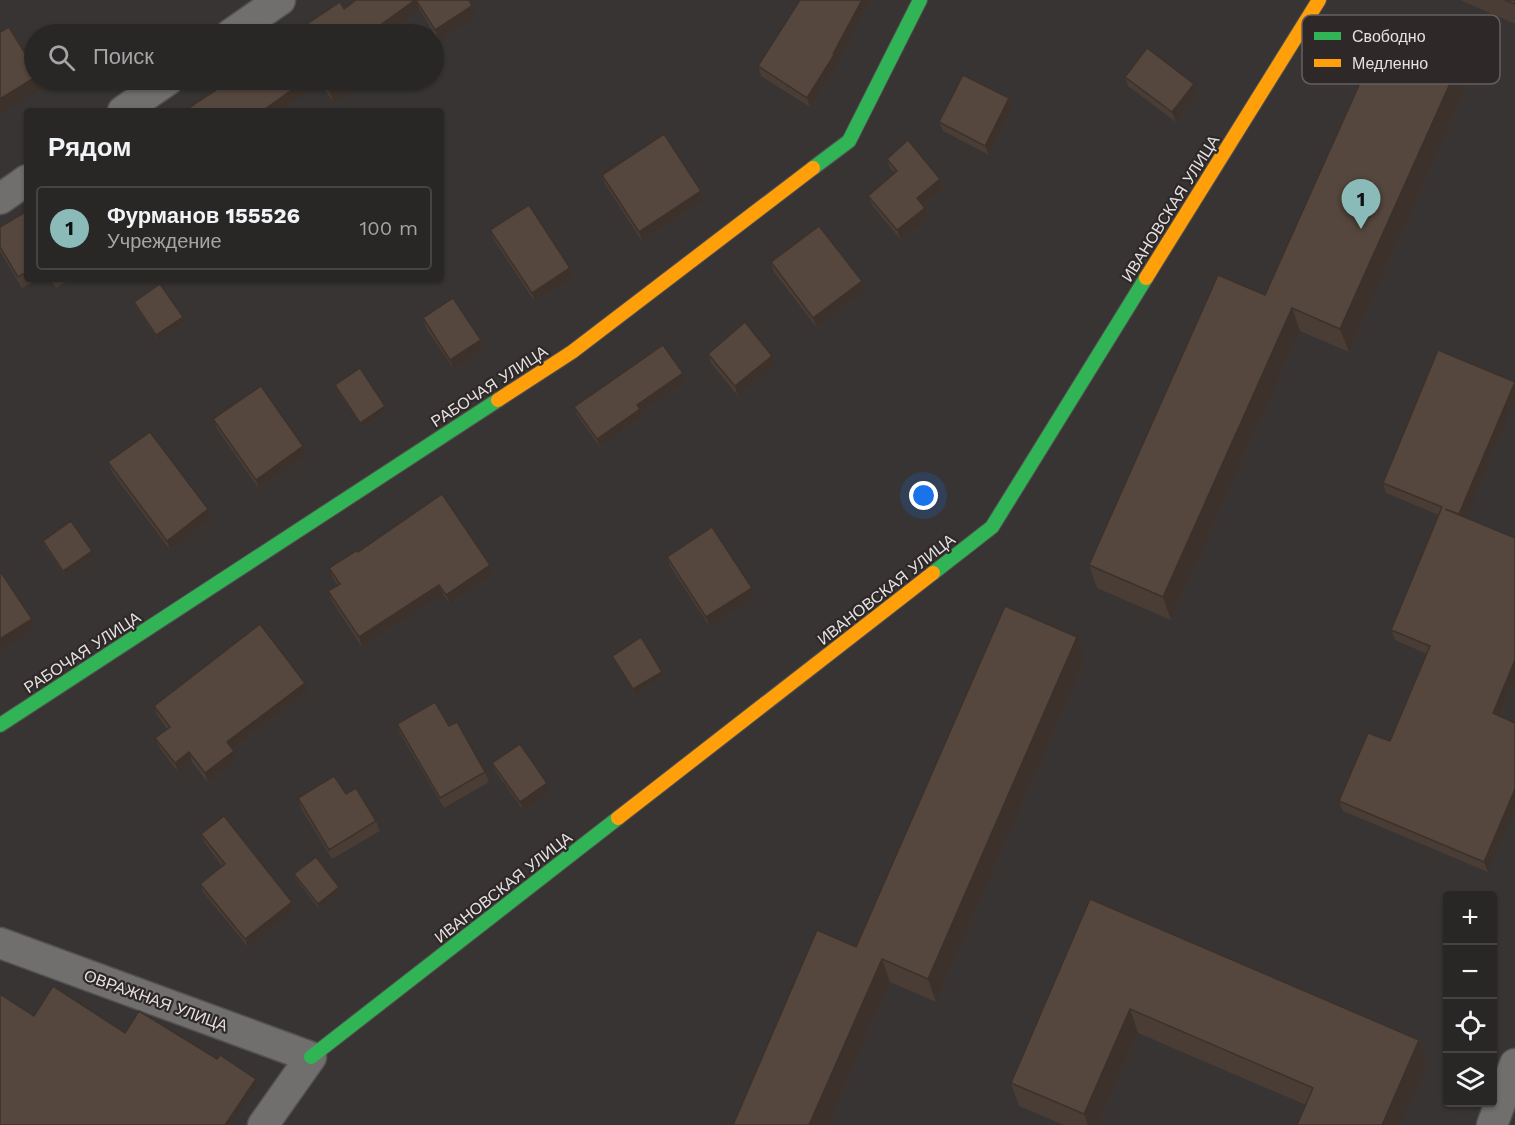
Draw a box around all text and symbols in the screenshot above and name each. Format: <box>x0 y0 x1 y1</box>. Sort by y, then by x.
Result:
legend <box>1302 15 1500 84</box>
search box <box>24 24 444 90</box>
text: Свободно <box>1352 27 1426 46</box>
icon: search <box>45 41 78 74</box>
text: Поиск <box>93 44 154 69</box>
text: Медленно <box>1352 54 1428 73</box>
street label: ИВАНОВСКАЯ УЛИЦА <box>1118 131 1223 285</box>
text: Рядом <box>48 132 131 162</box>
pin: 1 <box>1342 180 1380 229</box>
text: Фурманов 155526 <box>107 203 300 228</box>
text: 1 <box>65 216 74 240</box>
text: 100 m <box>359 216 418 240</box>
text: Учреждение <box>107 229 222 253</box>
street label: РАБОЧАЯ УЛИЦА <box>427 341 551 431</box>
your location <box>909 481 938 510</box>
street label: ИВАНОВСКАЯ УЛИЦА <box>814 530 959 649</box>
street label: РАБОЧАЯ УЛИЦА <box>20 607 144 697</box>
street label: ИВАНОВСКАЯ УЛИЦА <box>431 828 576 947</box>
map controls <box>1443 891 1497 1107</box>
button: + <box>1443 891 1497 945</box>
button: − <box>1443 945 1497 999</box>
street label: ОВРАЖНАЯ УЛИЦА <box>81 966 231 1035</box>
button: locate <box>1443 999 1497 1053</box>
button: layers <box>1443 1053 1497 1107</box>

